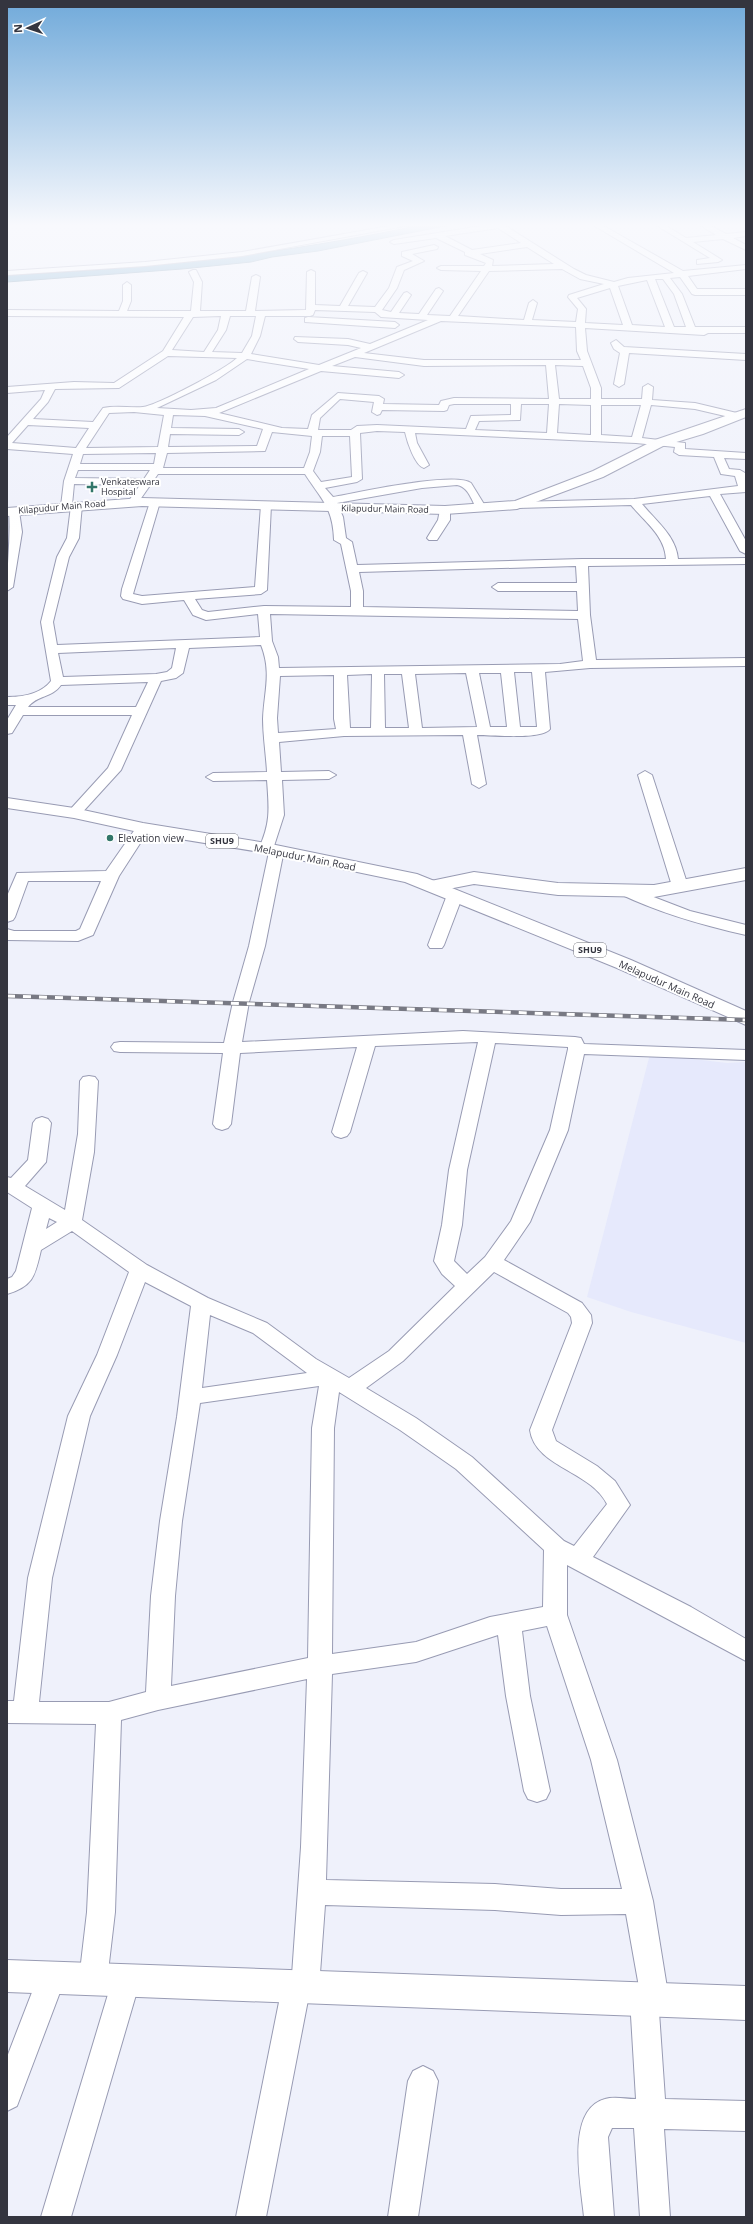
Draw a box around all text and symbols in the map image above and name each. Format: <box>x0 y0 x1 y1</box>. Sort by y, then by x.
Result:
north arrow <box>8 8 48 48</box>
text: N <box>10 24 25 33</box>
place label: Venkateswara Hospital <box>101 475 160 498</box>
marker: Venkateswara Hospital <box>86 481 98 493</box>
street label: Kilapudur Main Road <box>18 496 106 517</box>
street label: Kilapudur Main Road <box>341 501 429 516</box>
place label: Elevation view <box>118 831 184 845</box>
marker: Elevation view <box>105 833 115 843</box>
road number: SHU9 <box>206 834 238 848</box>
street label: Melapudur Main Road <box>253 840 357 874</box>
road number: SHU9 <box>574 943 606 957</box>
street label: Melapudur Main Road <box>617 957 717 1011</box>

